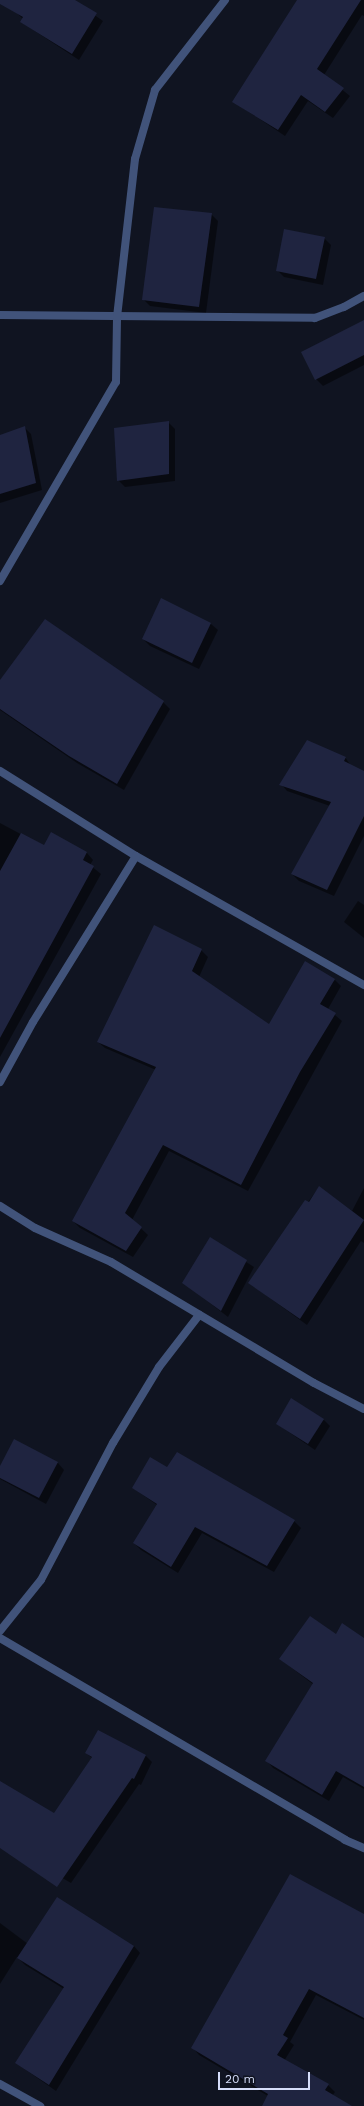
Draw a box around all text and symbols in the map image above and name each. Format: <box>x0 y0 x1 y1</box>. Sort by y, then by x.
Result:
scale bar <box>220 2064 312 2090</box>
text: 20 m <box>225 2072 255 2086</box>

